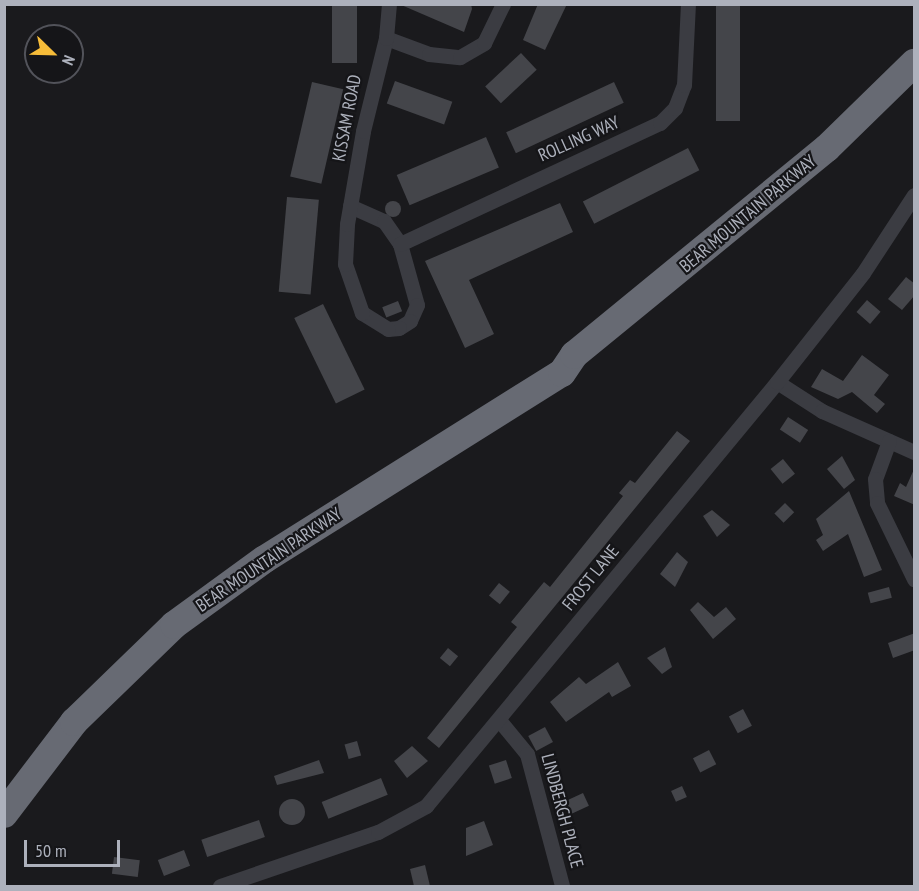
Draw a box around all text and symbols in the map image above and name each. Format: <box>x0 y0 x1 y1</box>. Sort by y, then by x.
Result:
north arrow <box>24 24 84 84</box>
text: N <box>58 52 80 68</box>
street label: KISSAM ROAD <box>328 73 366 163</box>
street label: ROLLING WAY <box>535 111 623 167</box>
street label: BEAR MOUNTAIN PARKWAY <box>675 151 821 277</box>
street label: BEAR MOUNTAIN PARKWAY <box>192 503 346 617</box>
street label: FROST LANE <box>558 541 624 615</box>
street label: LINDBERGH PLACE <box>536 752 588 870</box>
scale bar <box>27 828 123 866</box>
text: 50 m <box>35 839 67 862</box>

